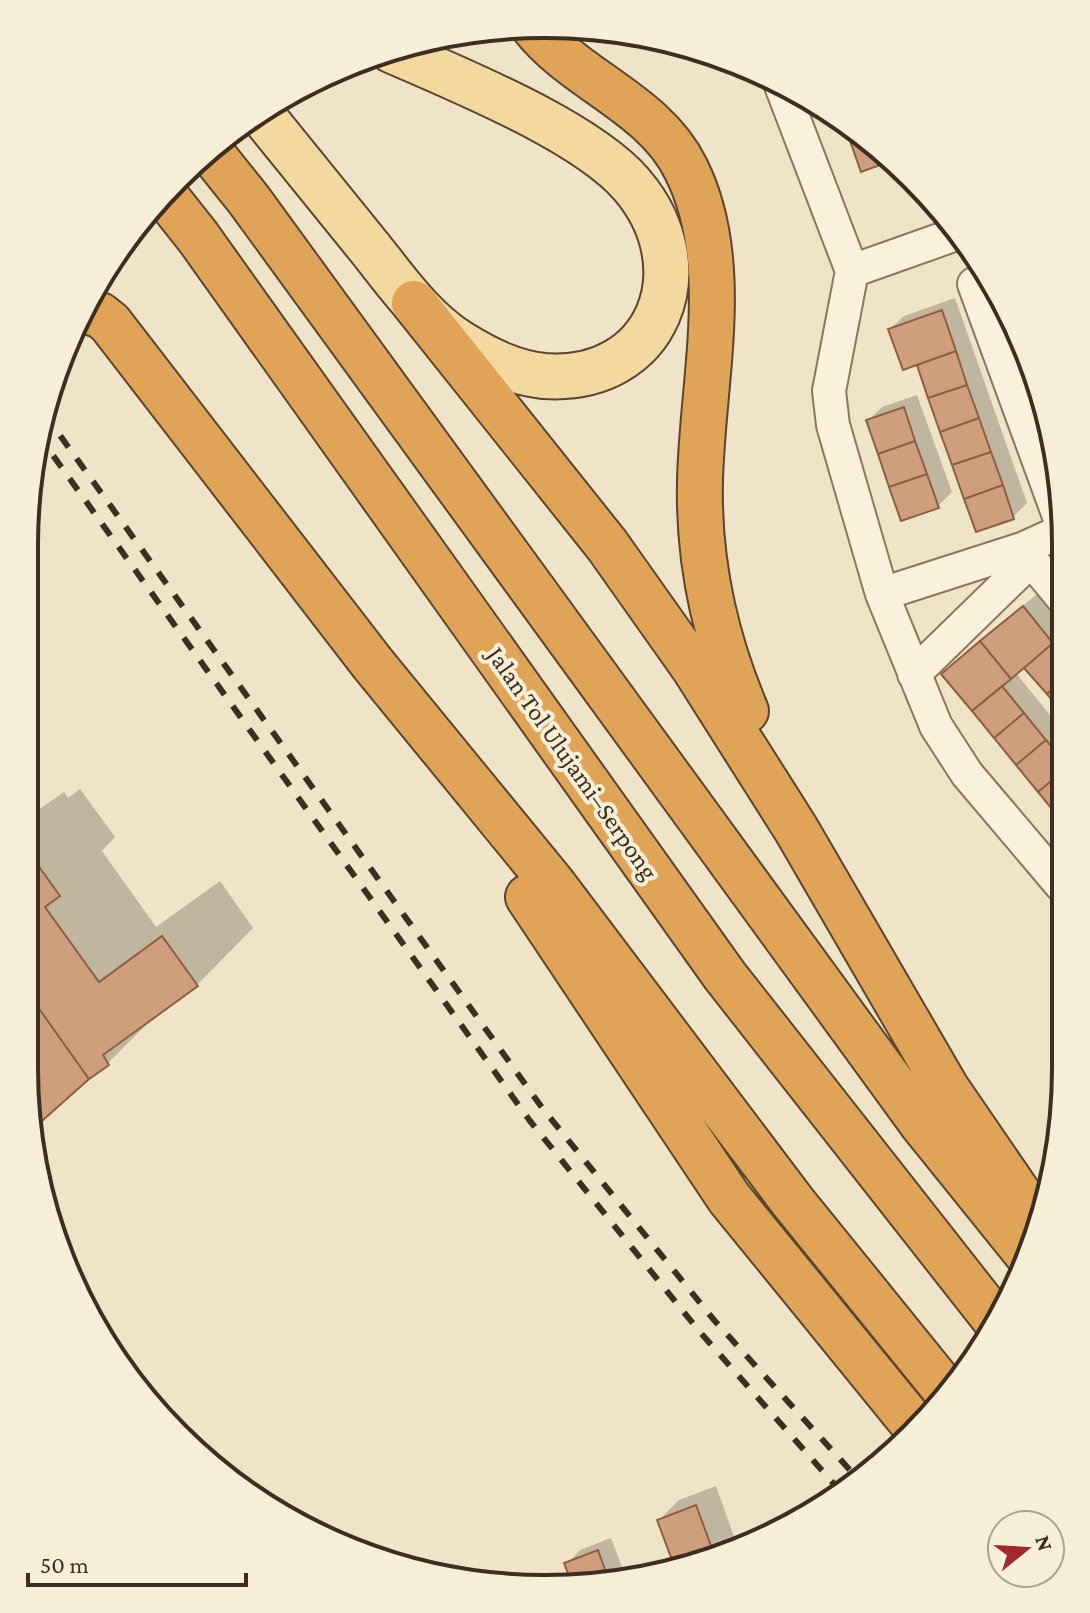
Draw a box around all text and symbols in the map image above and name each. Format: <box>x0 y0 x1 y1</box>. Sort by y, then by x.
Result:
street label: Jalan Tol Ulujami–Serpong <box>480 640 664 886</box>
north arrow <box>986 1509 1066 1589</box>
text: N <box>1030 1532 1059 1554</box>
scale bar <box>28 1537 246 1587</box>
text: 50 m <box>40 1551 89 1578</box>

